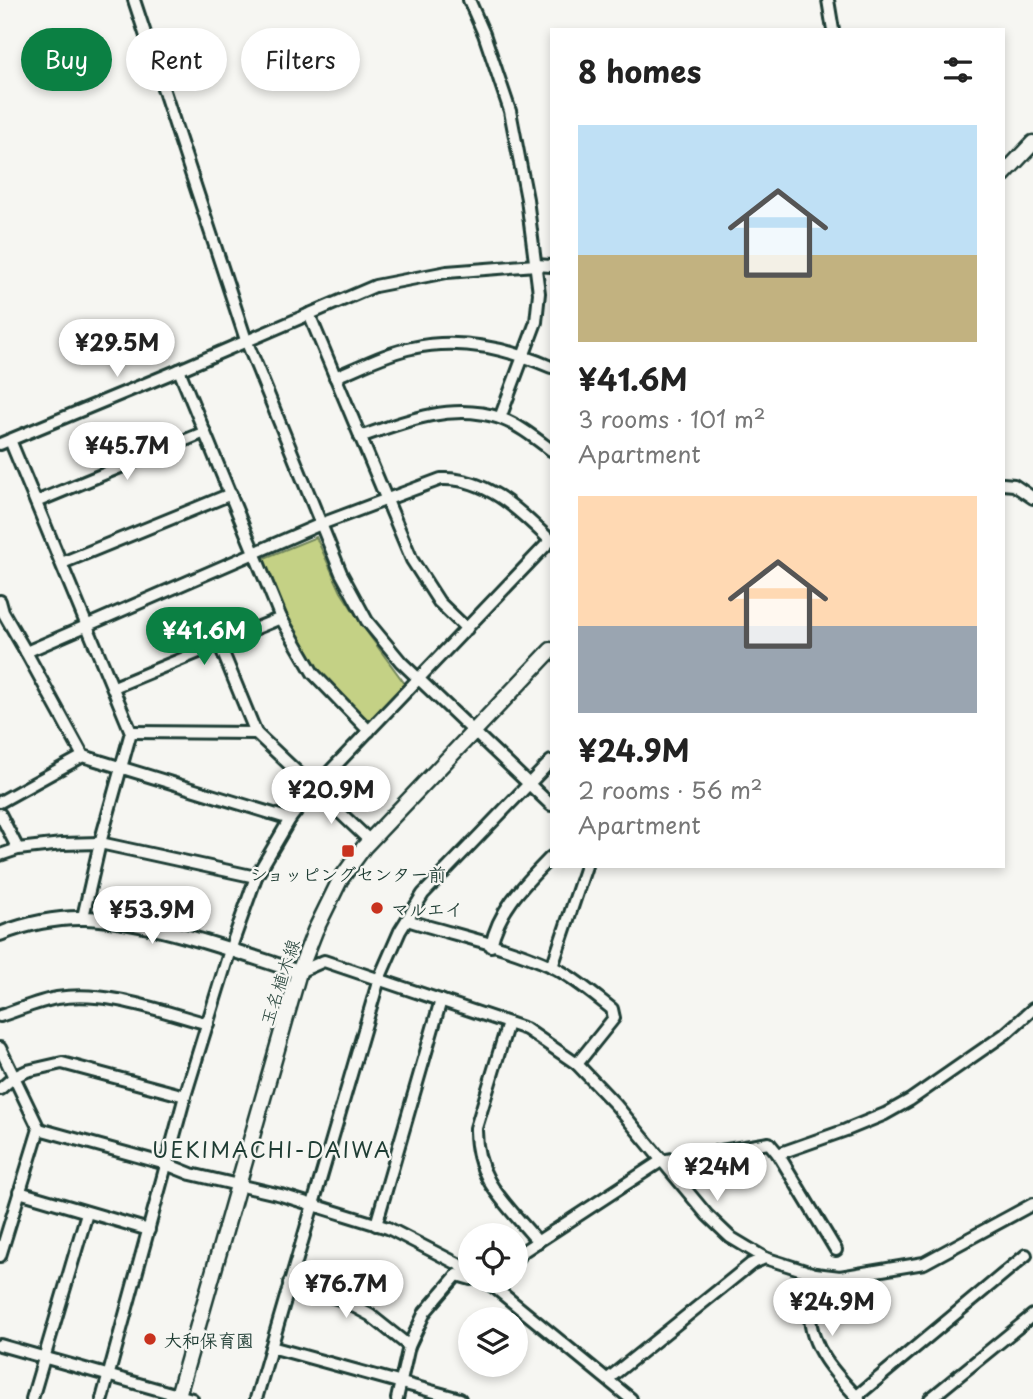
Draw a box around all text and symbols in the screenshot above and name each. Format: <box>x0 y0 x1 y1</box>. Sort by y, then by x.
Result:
chip: Buy <box>21 28 112 91</box>
chip: Rent <box>126 28 227 91</box>
chip: Filters <box>241 28 360 91</box>
text: 8 homes <box>578 48 701 93</box>
icon: filters <box>939 51 977 89</box>
icon: home <box>715 170 841 296</box>
pin: ¥29.5M <box>60 320 174 379</box>
text: ¥29.5M <box>75 324 159 359</box>
text: ¥41.6M <box>578 356 688 401</box>
text: 3 rooms · 101 m² <box>578 401 766 436</box>
pin: ¥45.7M <box>70 422 184 482</box>
text: ¥45.7M <box>85 427 169 462</box>
text: Apartment <box>578 436 701 471</box>
icon: home <box>715 541 841 667</box>
pin: ¥41.6M <box>147 608 261 667</box>
text: ¥41.6M <box>162 612 246 647</box>
text: ¥24.9M <box>578 727 690 772</box>
pin: ¥20.9M <box>274 766 388 826</box>
text: ¥20.9M <box>288 771 374 806</box>
text: 2 rooms · 56 m² <box>578 772 763 807</box>
text: Apartment <box>578 807 701 842</box>
marker: ショッピングセンター前 <box>340 843 356 859</box>
place label: ショッピングセンター前 <box>250 860 446 887</box>
pin: ¥53.9M <box>95 886 209 946</box>
text: ¥53.9M <box>109 891 195 926</box>
place label: マルエイ <box>391 895 463 922</box>
marker: マルエイ <box>369 900 385 916</box>
street label: 玉名植木線 <box>252 935 306 1029</box>
district label: UEKIMACHI-DAIWA <box>152 1133 392 1165</box>
pin: ¥24M <box>676 1144 758 1203</box>
text: ¥24M <box>684 1148 750 1183</box>
map controls <box>458 1223 528 1377</box>
button: locate <box>458 1223 528 1293</box>
pin: ¥76.7M <box>289 1260 403 1320</box>
text: ¥76.7M <box>305 1265 387 1300</box>
pin: ¥24.9M <box>775 1278 889 1338</box>
text: ¥24.9M <box>789 1283 875 1318</box>
button: layers <box>458 1307 528 1377</box>
place label: 大和保育園 <box>164 1326 254 1353</box>
marker: 大和保育園 <box>142 1331 158 1347</box>

